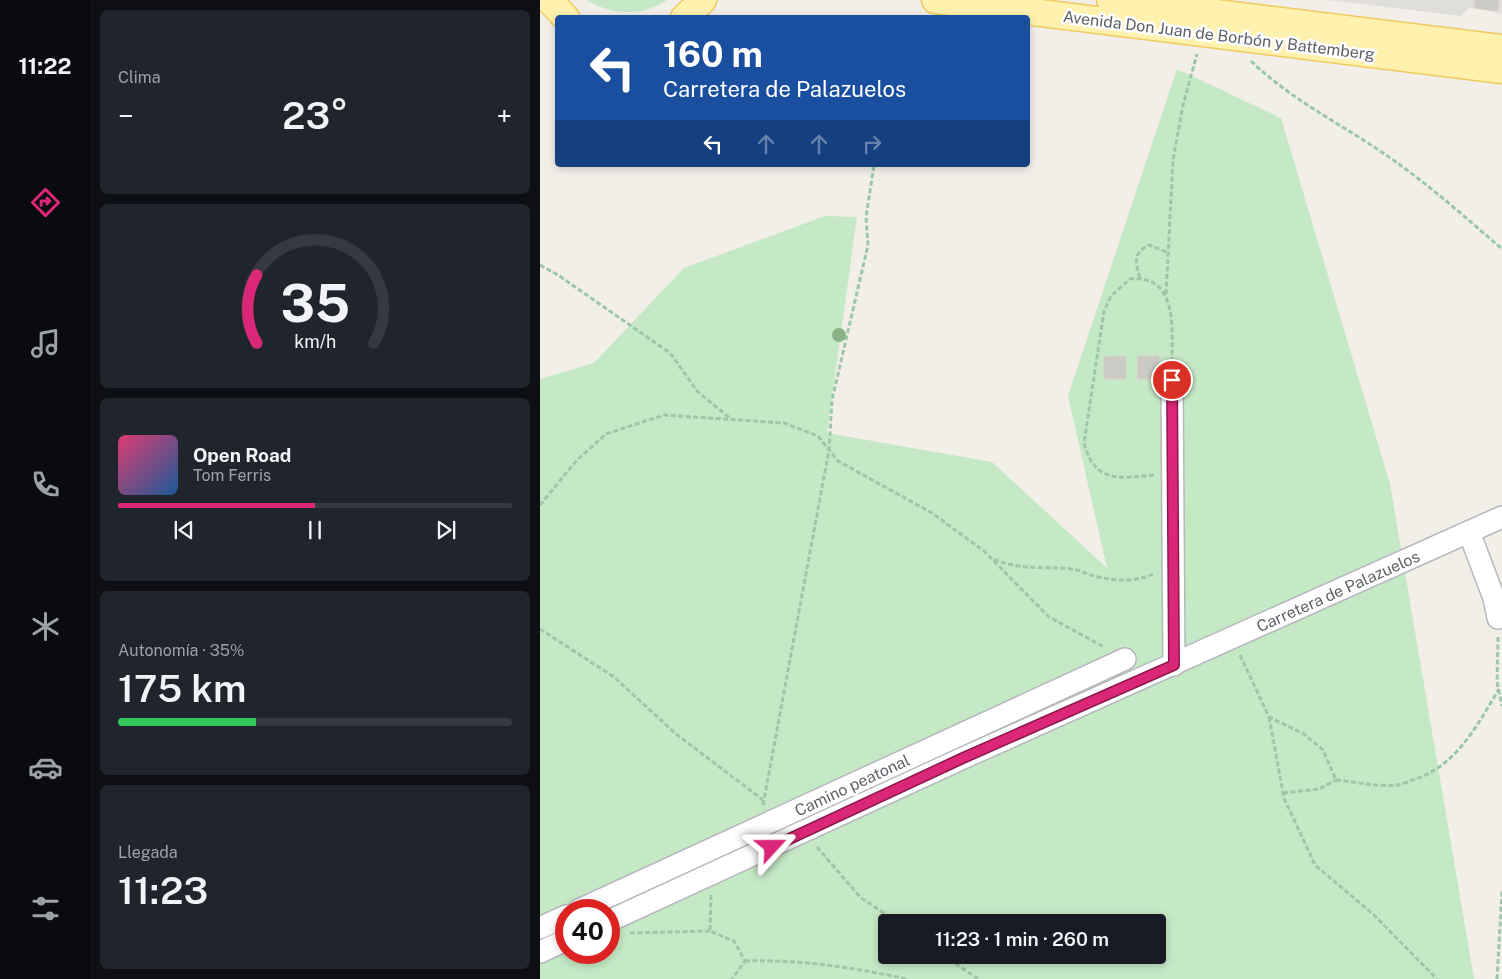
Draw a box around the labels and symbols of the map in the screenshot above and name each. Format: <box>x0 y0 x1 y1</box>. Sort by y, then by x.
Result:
street label: Avenida Don Juan de Borbón y Battemberg <box>1062 7 1376 64</box>
pin <box>1151 359 1193 401</box>
street label: Carretera de Palazuelos <box>1254 547 1423 636</box>
street label: Camino peatonal <box>792 750 913 820</box>
position arrow <box>745 820 797 872</box>
speed limit sign: 40 <box>555 899 620 964</box>

